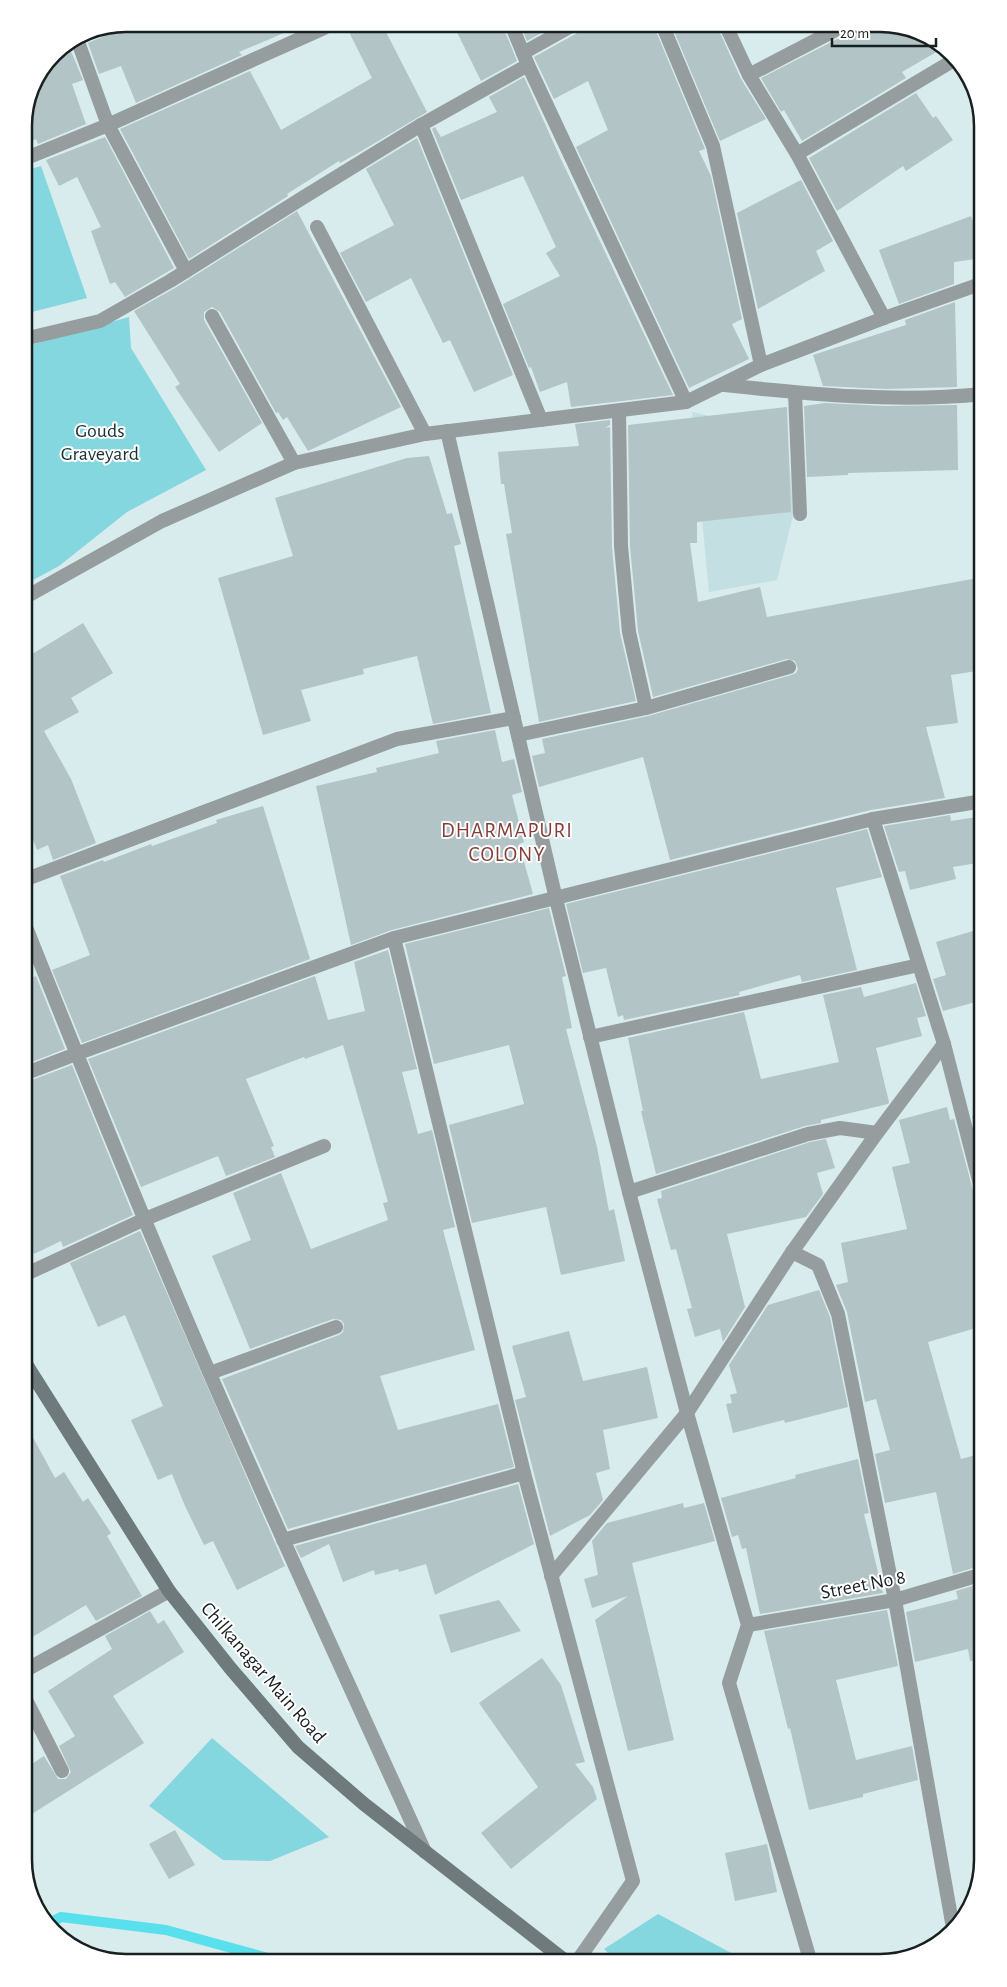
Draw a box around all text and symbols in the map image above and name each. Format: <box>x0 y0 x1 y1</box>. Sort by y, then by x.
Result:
scale bar <box>832 15 936 47</box>
text: 20 m <box>840 26 869 41</box>
park label: Gouds Graveyard <box>61 421 139 464</box>
district label: DHARMAPURI COLONY <box>441 820 573 865</box>
street label: Street No 8 <box>819 1567 907 1603</box>
street label: Chilkanagar Main Road <box>197 1598 330 1747</box>

